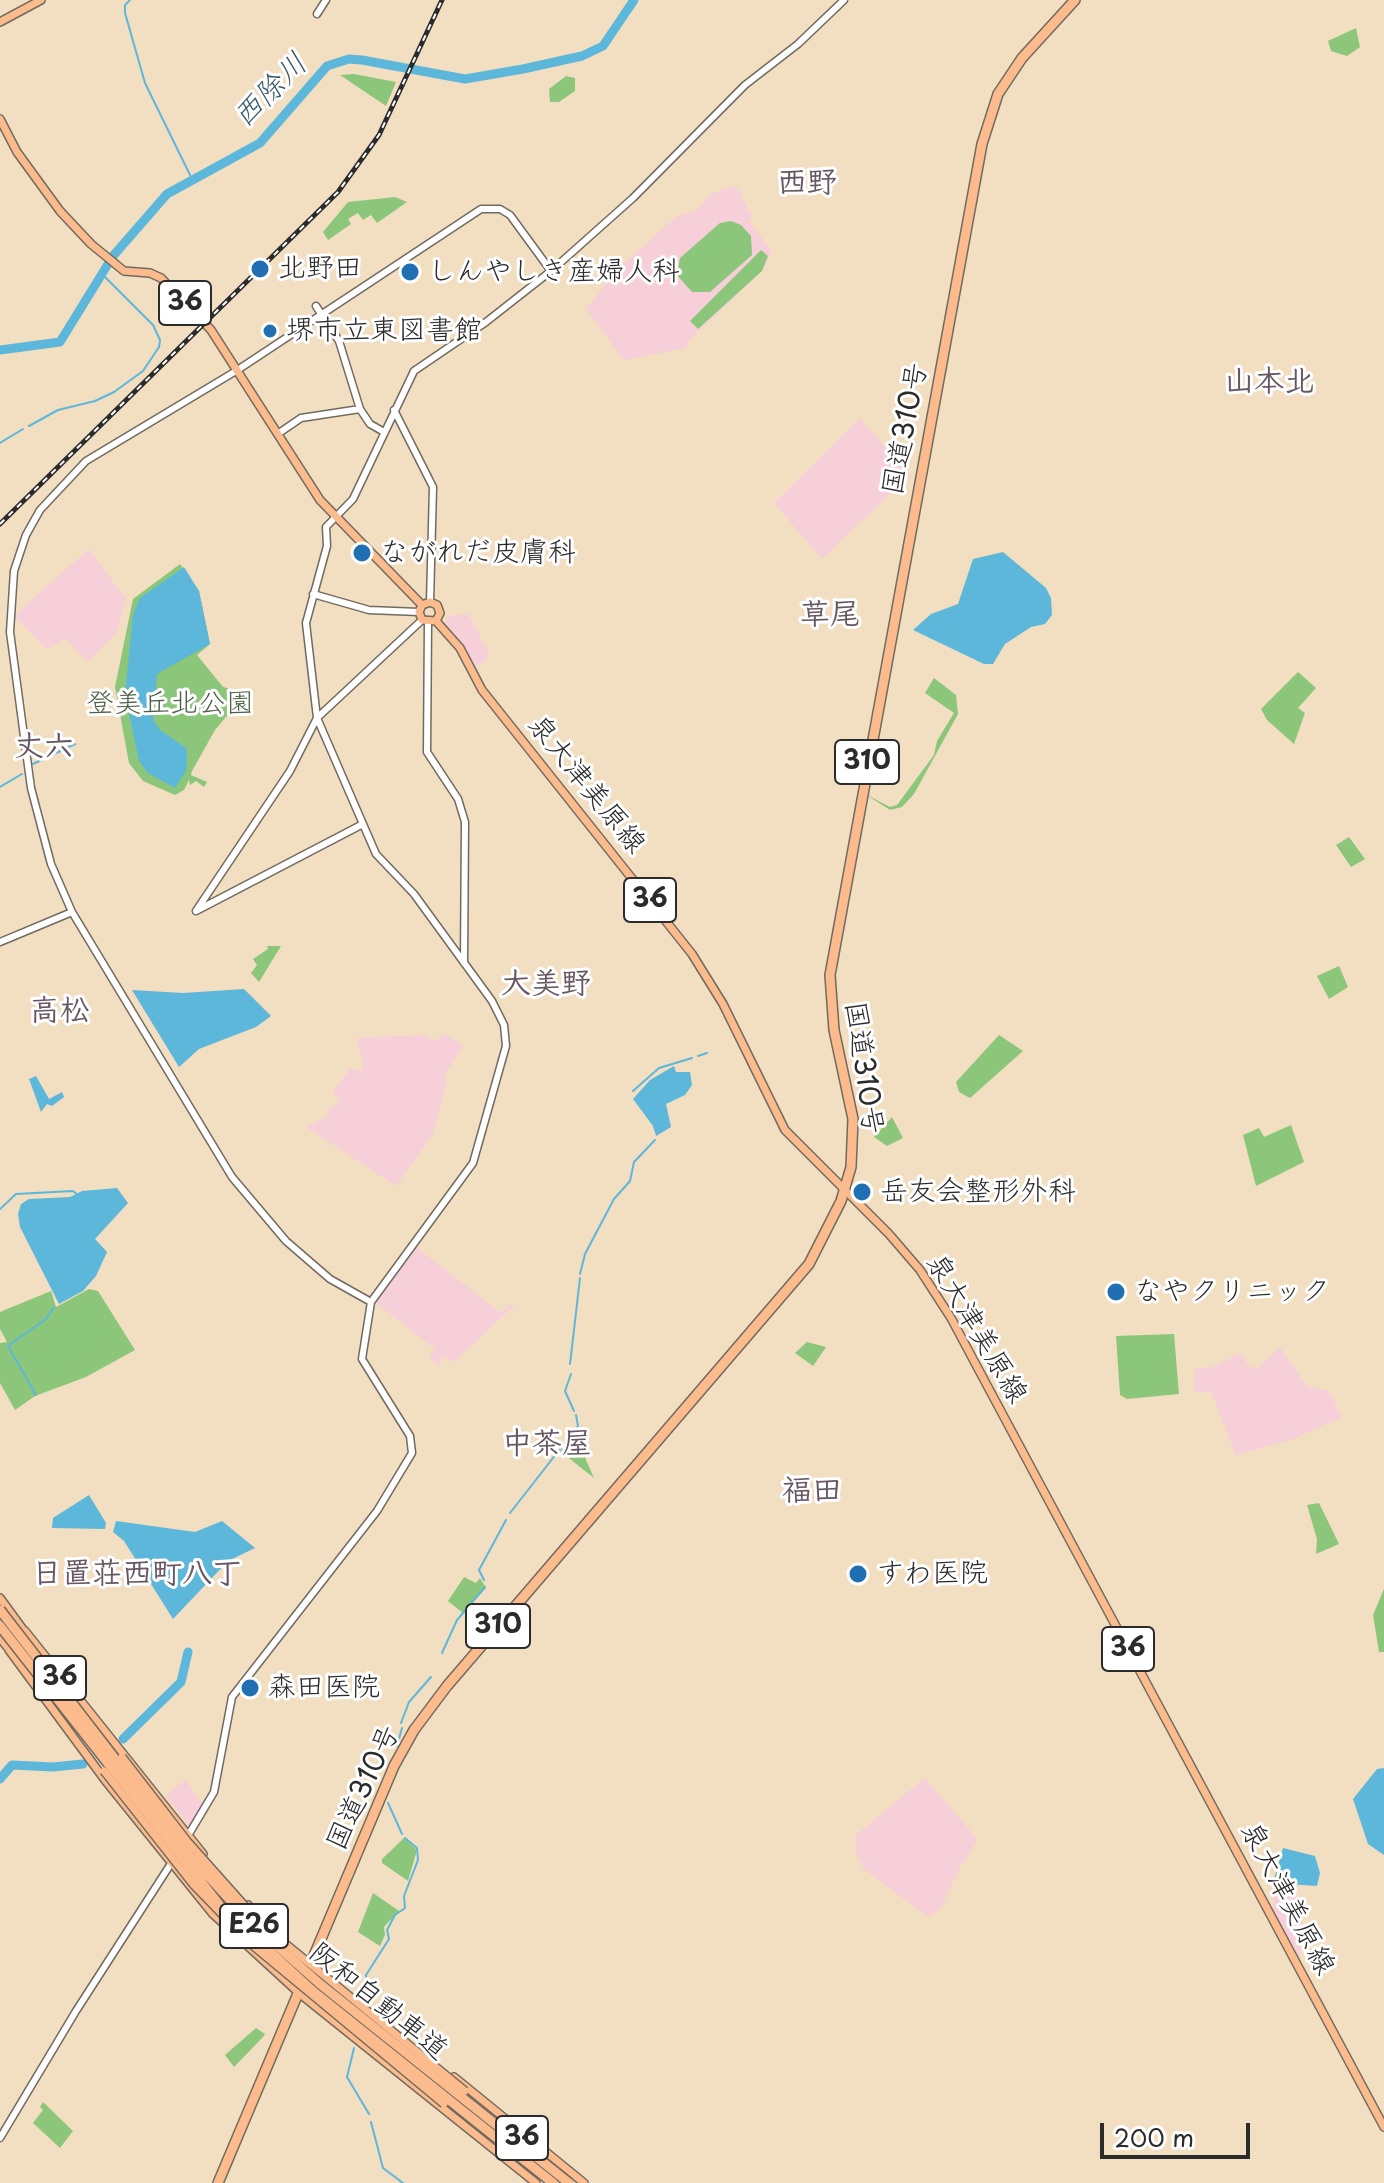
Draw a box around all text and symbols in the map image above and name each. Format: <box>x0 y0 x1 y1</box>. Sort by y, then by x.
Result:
water label: 西除川 <box>226 46 316 136</box>
district label: 西野 <box>777 166 837 202</box>
place label: 北野田 <box>278 252 362 286</box>
place label: しんやしき産婦人科 <box>428 255 680 289</box>
marker: 北野田 <box>249 258 271 280</box>
marker: しんやしき産婦人科 <box>399 261 421 283</box>
road number: 36 <box>159 281 211 325</box>
place label: 堺市立東図書館 <box>286 314 482 348</box>
marker: 堺市立東図書館 <box>261 322 279 340</box>
street label: 国道310号 <box>877 360 935 498</box>
district label: 山本北 <box>1224 365 1314 401</box>
place label: ながれだ皮膚科 <box>380 536 576 570</box>
marker: ながれだ皮膚科 <box>351 542 373 564</box>
district label: 草尾 <box>800 598 860 634</box>
park label: 登美丘北公園 <box>86 687 254 721</box>
street label: 泉大津美原線 <box>520 709 652 861</box>
district label: 丈六 <box>14 730 74 766</box>
road number: 310 <box>835 740 899 784</box>
road number: 36 <box>624 878 676 922</box>
district label: 大美野 <box>501 967 591 1003</box>
district label: 高松 <box>30 994 90 1030</box>
street label: 国道310号 <box>837 999 889 1137</box>
place label: 岳友会整形外科 <box>880 1175 1076 1209</box>
marker: 岳友会整形外科 <box>851 1181 873 1203</box>
street label: 泉大津美原線 <box>918 1248 1034 1410</box>
place label: なやクリニック <box>1134 1275 1330 1309</box>
marker: なやクリニック <box>1105 1281 1127 1303</box>
district label: 中茶屋 <box>502 1427 592 1463</box>
district label: 福田 <box>782 1474 842 1510</box>
district label: 日置荘西町八丁 <box>32 1557 242 1593</box>
place label: すわ医院 <box>876 1557 988 1591</box>
marker: すわ医院 <box>847 1563 869 1585</box>
road number: 310 <box>466 1604 530 1648</box>
road number: 36 <box>1102 1627 1154 1671</box>
road number: 36 <box>34 1656 86 1700</box>
place label: 森田医院 <box>268 1671 380 1705</box>
marker: 森田医院 <box>239 1677 261 1699</box>
street label: 国道310号 <box>320 1720 408 1856</box>
street label: 泉大津美原線 <box>1233 1817 1341 1981</box>
road number: E26 <box>220 1904 288 1948</box>
street label: 阪和自動車道 <box>302 1936 454 2068</box>
scale bar <box>1104 2107 1254 2157</box>
road number: 36 <box>496 2116 548 2160</box>
text: 200 m <box>1114 2119 1194 2155</box>

